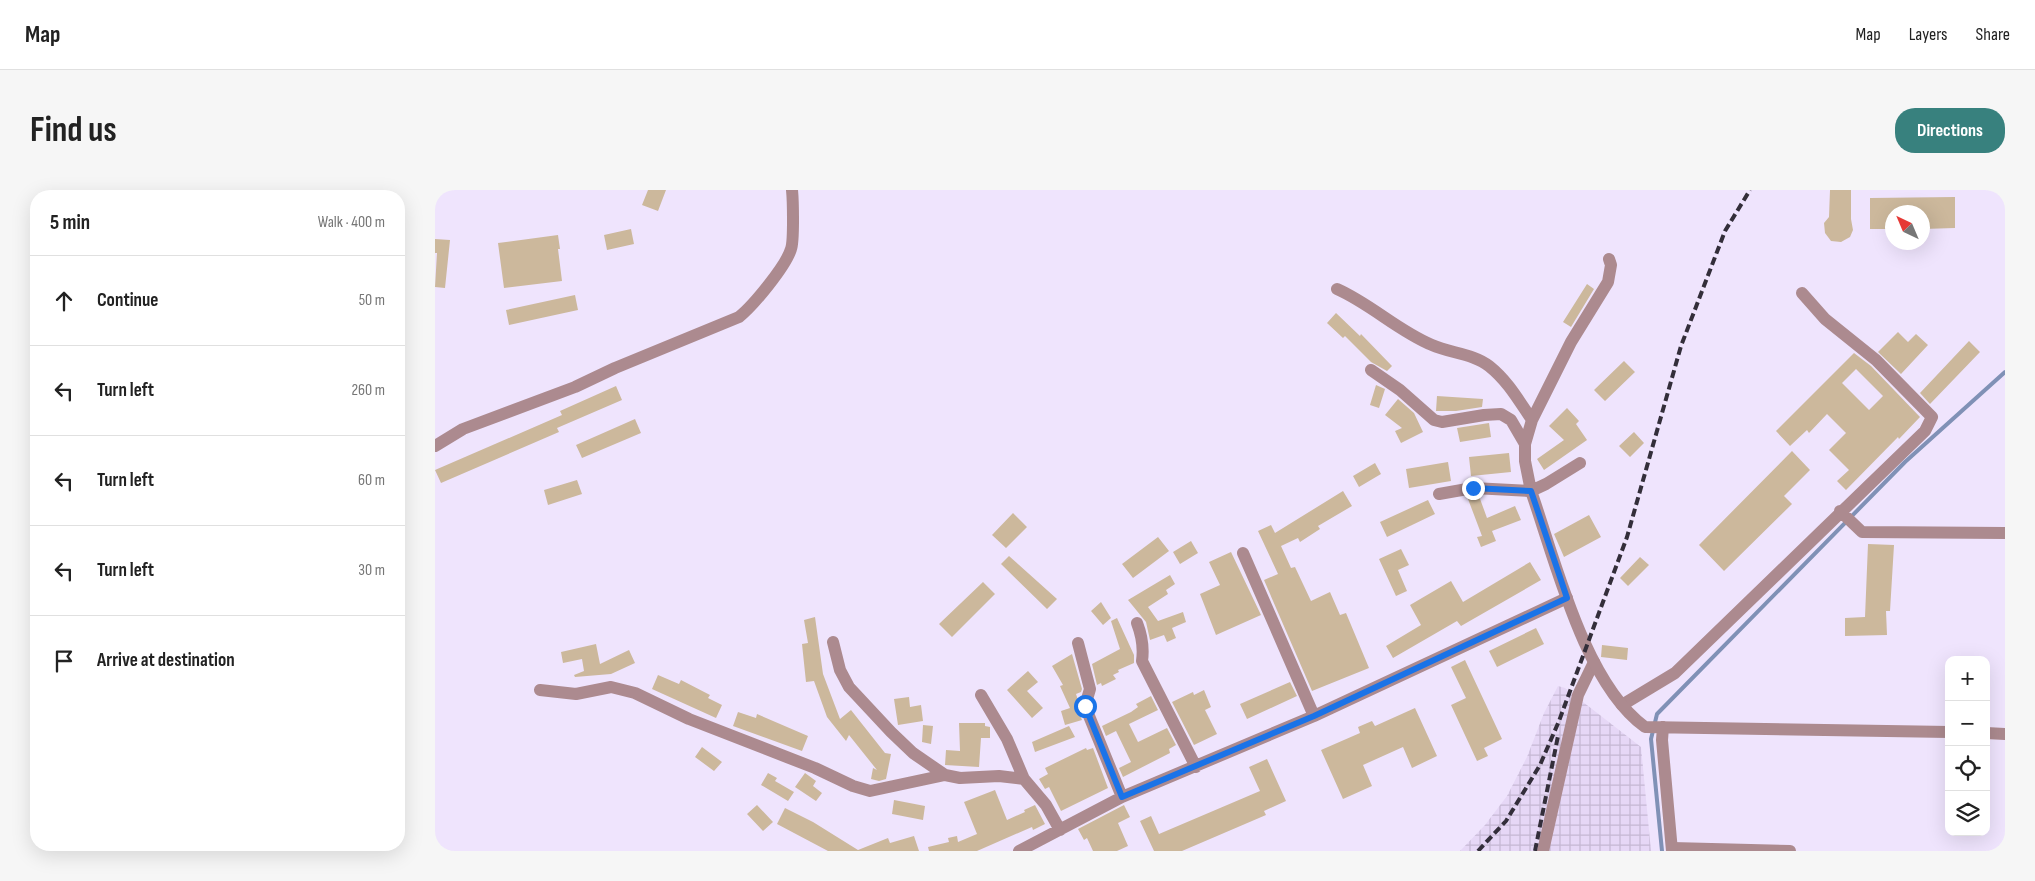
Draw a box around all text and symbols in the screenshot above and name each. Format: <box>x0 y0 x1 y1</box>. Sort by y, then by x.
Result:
text: Map <box>25 20 60 49</box>
text: Map <box>1856 24 1881 45</box>
text: Layers <box>1909 24 1948 45</box>
text: Share <box>1976 24 2010 45</box>
button: Directions <box>1895 108 2005 153</box>
text: Find us <box>30 109 117 152</box>
north arrow <box>1885 205 1930 250</box>
text: 5 min <box>50 210 90 235</box>
text: Walk · 400 m <box>318 213 385 232</box>
icon: ahead <box>50 287 78 315</box>
text: Continue <box>97 289 158 312</box>
text: 50 m <box>359 291 385 310</box>
icon: left <box>50 377 78 405</box>
text: Turn left <box>97 379 154 402</box>
text: 260 m <box>351 381 385 400</box>
icon: left <box>50 467 78 495</box>
text: Turn left <box>97 469 154 492</box>
text: 60 m <box>358 471 385 490</box>
route end <box>1462 477 1485 500</box>
icon: left <box>50 557 78 585</box>
text: Turn left <box>97 559 154 582</box>
text: 30 m <box>358 561 385 580</box>
icon: arrive <box>50 647 78 675</box>
text: Arrive at destination <box>97 649 235 672</box>
map controls <box>1945 656 1990 836</box>
button: + <box>1945 656 1990 701</box>
route start <box>1074 695 1097 718</box>
button: − <box>1945 701 1990 746</box>
button: locate <box>1945 746 1990 791</box>
button: layers <box>1945 791 1990 836</box>

